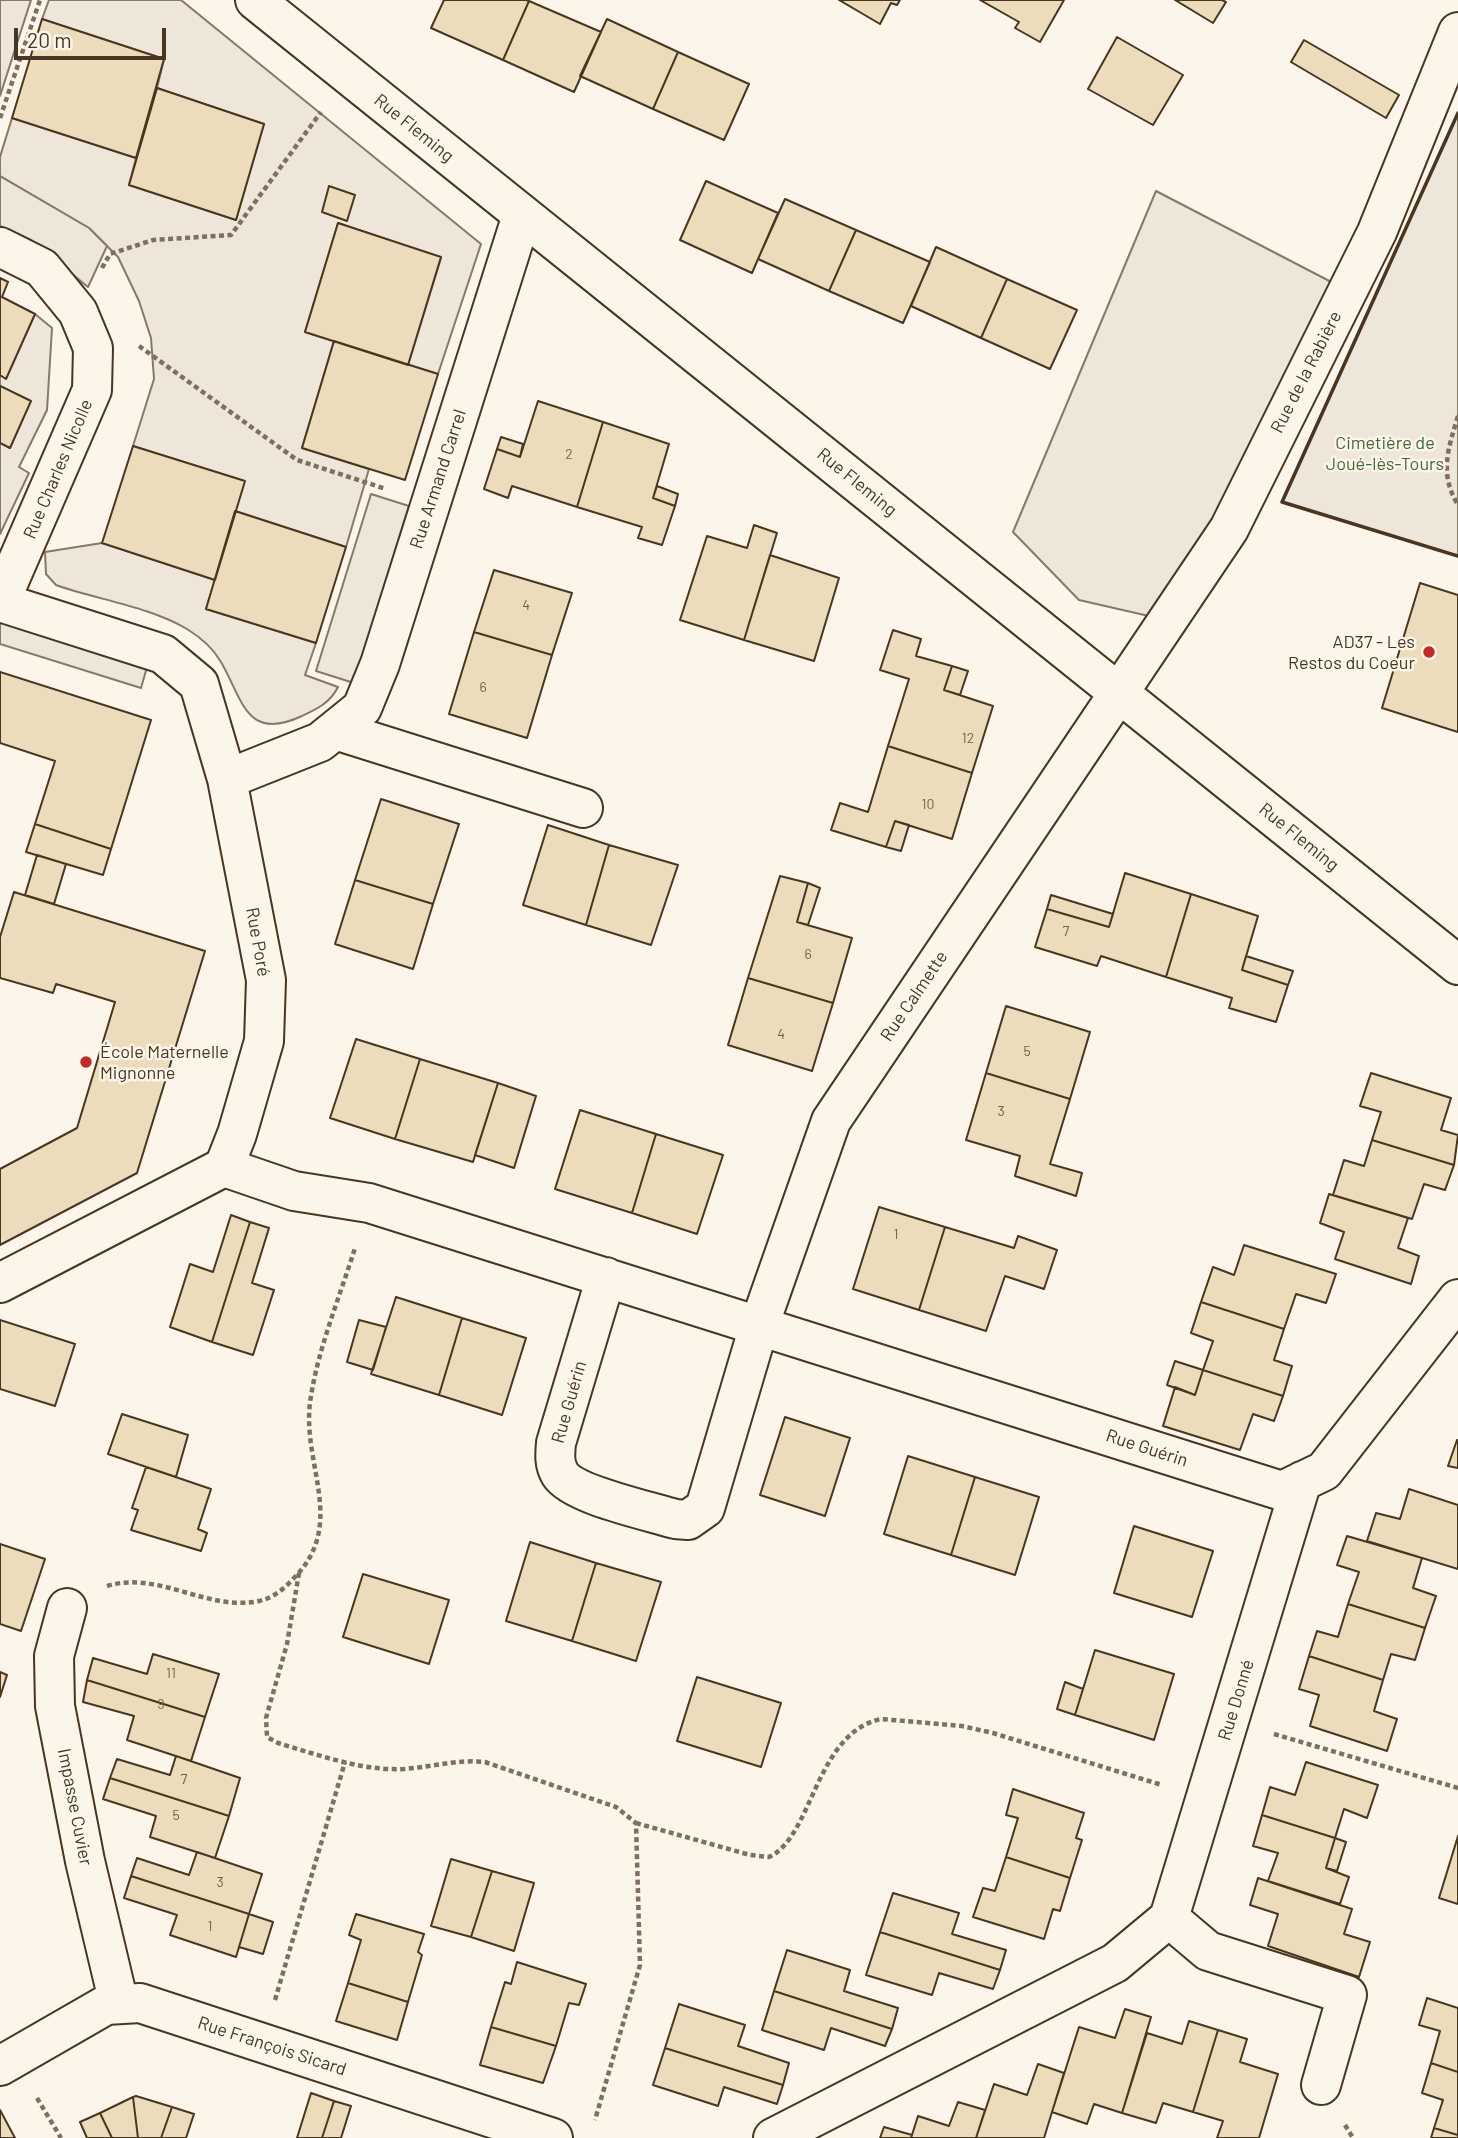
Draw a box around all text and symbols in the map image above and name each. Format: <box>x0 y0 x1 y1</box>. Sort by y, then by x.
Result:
scale bar <box>18 14 170 58</box>
text: 20 m <box>27 27 72 52</box>
street label: Rue Fleming <box>370 89 458 167</box>
street label: Rue de la Rabière <box>1266 307 1346 437</box>
street label: Rue Charles Nicolle <box>19 396 97 542</box>
street label: Rue Armand Carrel <box>405 407 471 551</box>
park label: Cimetière de Joué-lès-Tours <box>1326 432 1444 474</box>
street label: Rue Fleming <box>813 443 901 521</box>
house number: 2 <box>565 446 573 462</box>
house number: 4 <box>522 597 530 613</box>
place label: AD37 - Les Restos du Coeur <box>1288 631 1415 674</box>
marker: AD37 - Les Restos du Coeur <box>1421 644 1437 660</box>
house number: 6 <box>479 679 487 695</box>
house number: 12 <box>962 730 974 746</box>
house number: 10 <box>922 796 934 812</box>
street label: Rue Fleming <box>1255 798 1343 876</box>
street label: Rue Poré <box>241 906 275 978</box>
house number: 7 <box>1063 923 1069 939</box>
house number: 6 <box>804 946 812 962</box>
street label: Rue Calmette <box>876 947 952 1045</box>
house number: 4 <box>777 1026 785 1042</box>
place label: École Maternelle Mignonne <box>100 1041 229 1084</box>
house number: 5 <box>1023 1043 1031 1059</box>
marker: École Maternelle Mignonne <box>78 1054 94 1070</box>
house number: 3 <box>997 1103 1005 1119</box>
house number: 1 <box>894 1226 898 1242</box>
street label: Rue Guérin <box>547 1358 591 1446</box>
street label: Rue Guérin <box>1103 1425 1191 1471</box>
street label: Rue Donné <box>1213 1657 1259 1743</box>
house number: 11 <box>166 1665 176 1681</box>
house number: 9 <box>157 1696 165 1712</box>
street label: Impasse Cuvier <box>53 1747 97 1867</box>
house number: 7 <box>181 1771 187 1787</box>
house number: 5 <box>172 1807 180 1823</box>
house number: 3 <box>216 1874 224 1890</box>
house number: 1 <box>208 1918 212 1934</box>
street label: Rue François Sicard <box>195 2012 349 2080</box>

